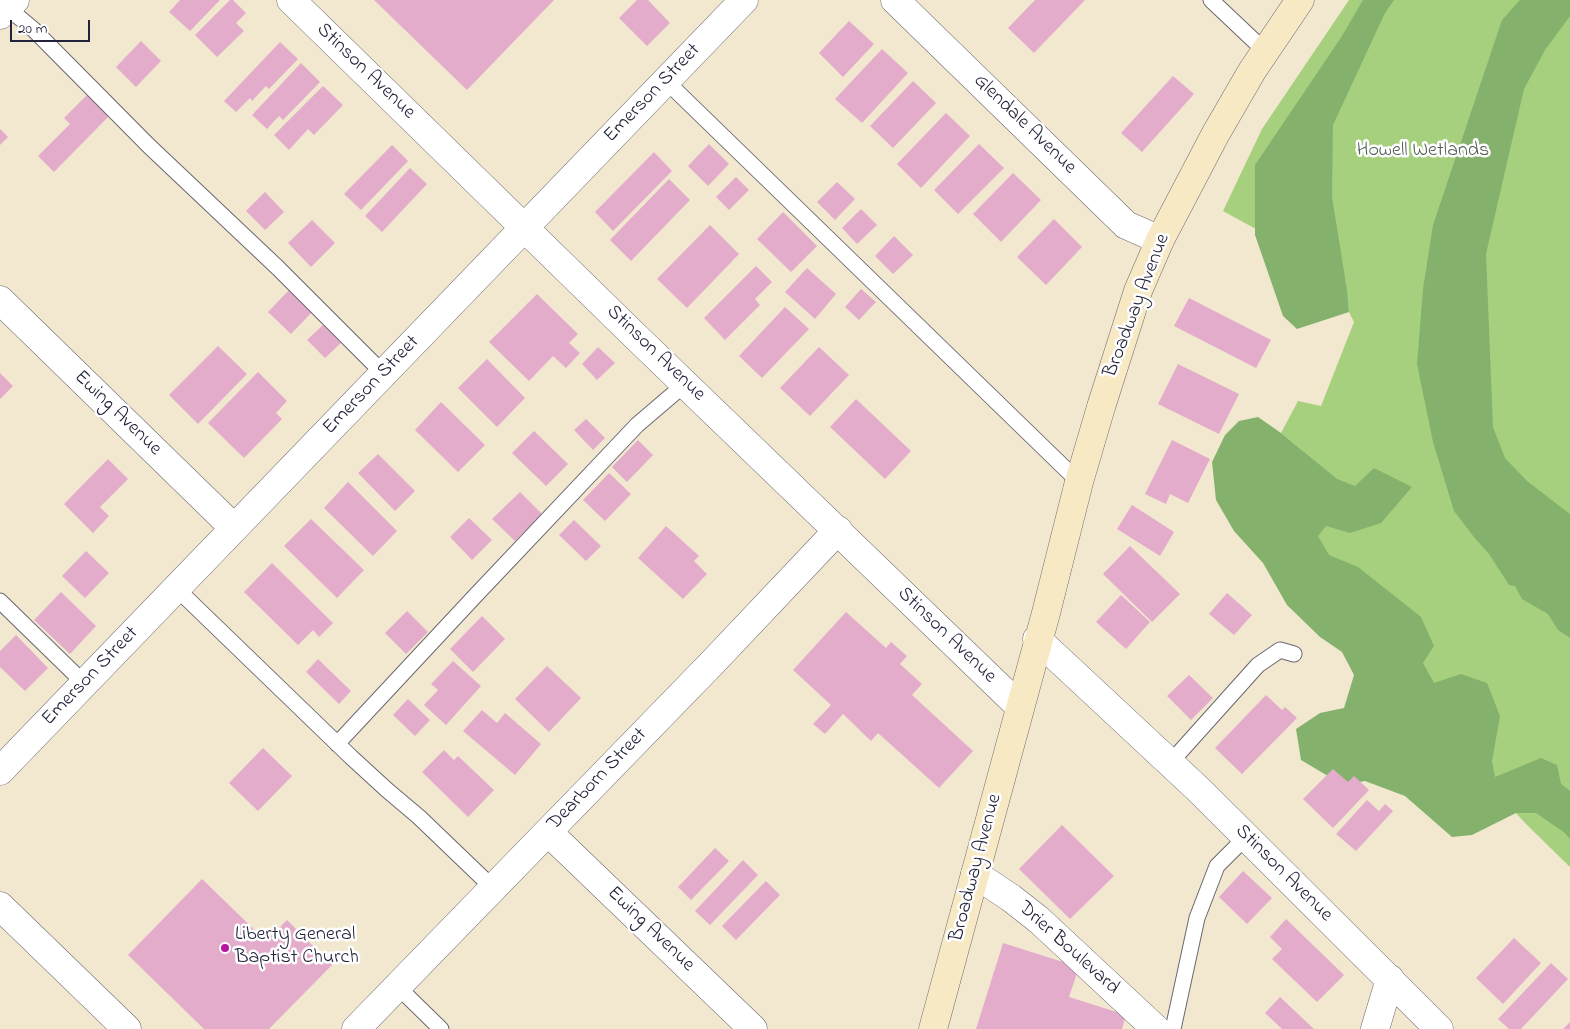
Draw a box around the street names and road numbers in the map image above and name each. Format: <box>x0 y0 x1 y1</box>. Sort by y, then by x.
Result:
street label: Stinson Avenue <box>311 19 419 125</box>
street label: Emerson Street <box>600 39 706 149</box>
street label: Glendale Avenue <box>968 70 1080 180</box>
street label: Broadway Avenue <box>1100 231 1176 381</box>
street label: Stinson Avenue <box>601 301 709 407</box>
street label: Emerson Street <box>319 331 425 441</box>
street label: Ewing Avenue <box>68 366 166 462</box>
street label: Stinson Avenue <box>892 583 1000 689</box>
street label: Emerson Street <box>38 622 144 732</box>
street label: Dearborn Street <box>543 724 653 836</box>
street label: Broadway Avenue <box>946 792 1008 944</box>
street label: Stinson Avenue <box>1229 820 1337 928</box>
street label: Ewing Avenue <box>601 882 699 978</box>
street label: Drier Boulevard <box>1012 897 1124 1001</box>

